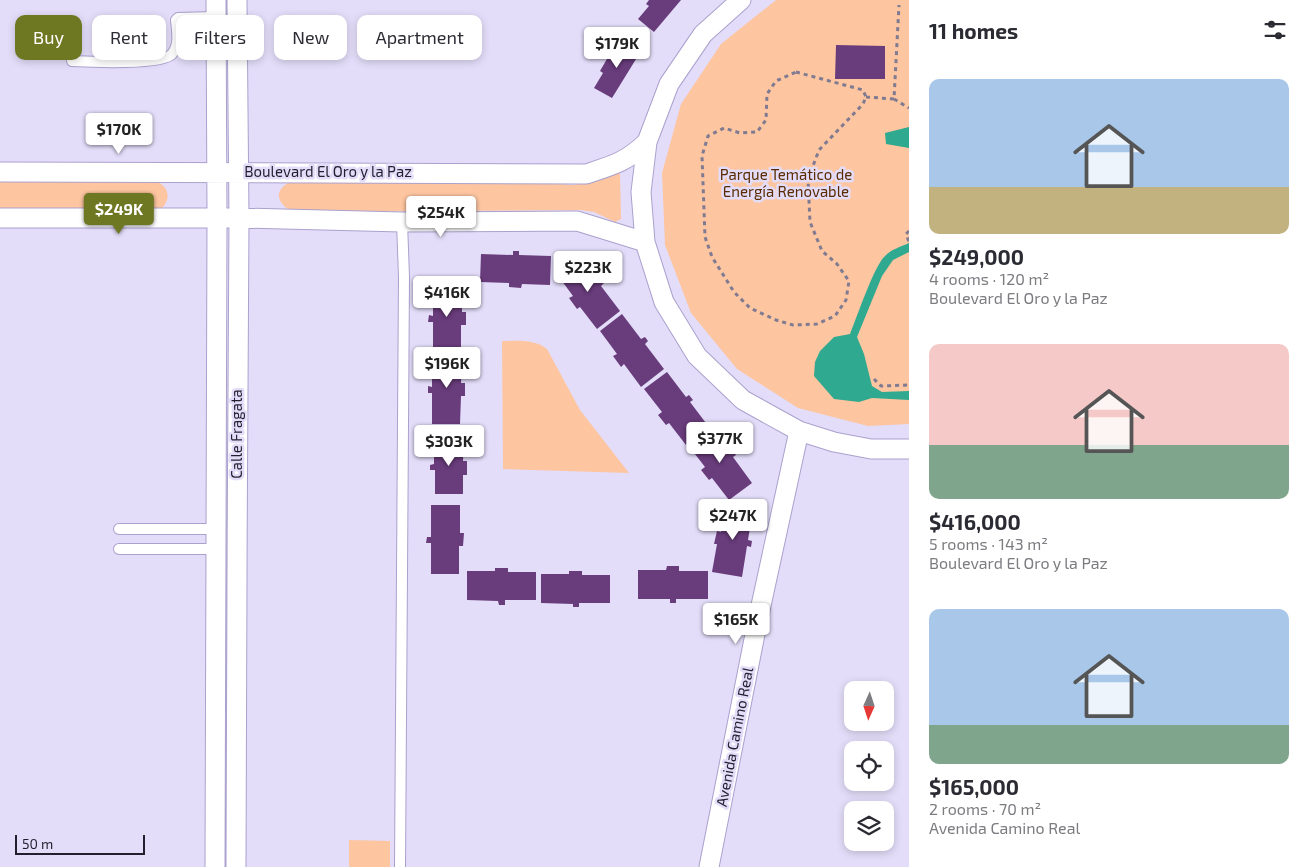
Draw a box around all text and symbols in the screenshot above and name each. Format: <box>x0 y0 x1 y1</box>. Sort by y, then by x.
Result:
chip: Buy <box>15 15 82 60</box>
chip: Rent <box>92 15 166 60</box>
chip: Filters <box>176 15 264 60</box>
chip: New <box>274 15 347 60</box>
chip: Apartment <box>357 15 482 60</box>
icon: filters <box>1261 16 1289 44</box>
text: 11 homes <box>929 18 1018 43</box>
pin: $179K <box>582 27 652 69</box>
text: $179K <box>595 33 639 52</box>
icon: home <box>1064 111 1154 201</box>
pin: $170K <box>84 112 154 155</box>
text: $170K <box>97 119 141 138</box>
street label: Boulevard El Oro y la Paz <box>244 162 412 180</box>
park label: Parque Temático de Energía Renovable <box>720 165 852 200</box>
pin: $249K <box>84 192 154 235</box>
pin: $254K <box>406 196 476 238</box>
text: $249K <box>95 199 143 218</box>
text: $254K <box>417 202 465 221</box>
text: $249,000 <box>929 244 1024 269</box>
pin: $223K <box>553 250 623 293</box>
text: $223K <box>564 257 612 276</box>
text: 4 rooms · 120 m² <box>929 269 1049 288</box>
pin: $416K <box>412 276 482 318</box>
text: $416K <box>424 282 470 301</box>
text: Boulevard El Oro y la Paz <box>929 288 1108 307</box>
pin: $196K <box>412 346 482 389</box>
text: $196K <box>424 353 470 372</box>
icon: home <box>1064 376 1154 466</box>
street label: Calle Fragata <box>227 389 245 479</box>
pin: $377K <box>685 422 755 464</box>
pin: $303K <box>414 424 484 467</box>
text: $377K <box>697 428 743 447</box>
text: $303K <box>425 431 473 450</box>
pin: $247K <box>698 498 768 541</box>
text: $247K <box>709 505 757 524</box>
text: $416,000 <box>929 509 1021 534</box>
text: 5 rooms · 143 m² <box>929 534 1048 553</box>
text: Boulevard El Oro y la Paz <box>929 553 1108 572</box>
pin: $165K <box>701 602 771 645</box>
text: $165K <box>714 609 758 628</box>
icon: home <box>1064 641 1154 731</box>
street label: Avenida Camino Real <box>712 665 756 808</box>
north arrow <box>844 681 894 731</box>
map controls <box>844 681 894 851</box>
button: locate <box>844 741 894 791</box>
text: $165,000 <box>929 774 1019 799</box>
text: 2 rooms · 70 m² <box>929 799 1041 818</box>
button: layers <box>844 801 894 851</box>
text: Avenida Camino Real <box>929 818 1080 837</box>
scale bar <box>15 832 145 855</box>
text: 50 m <box>22 835 53 852</box>

